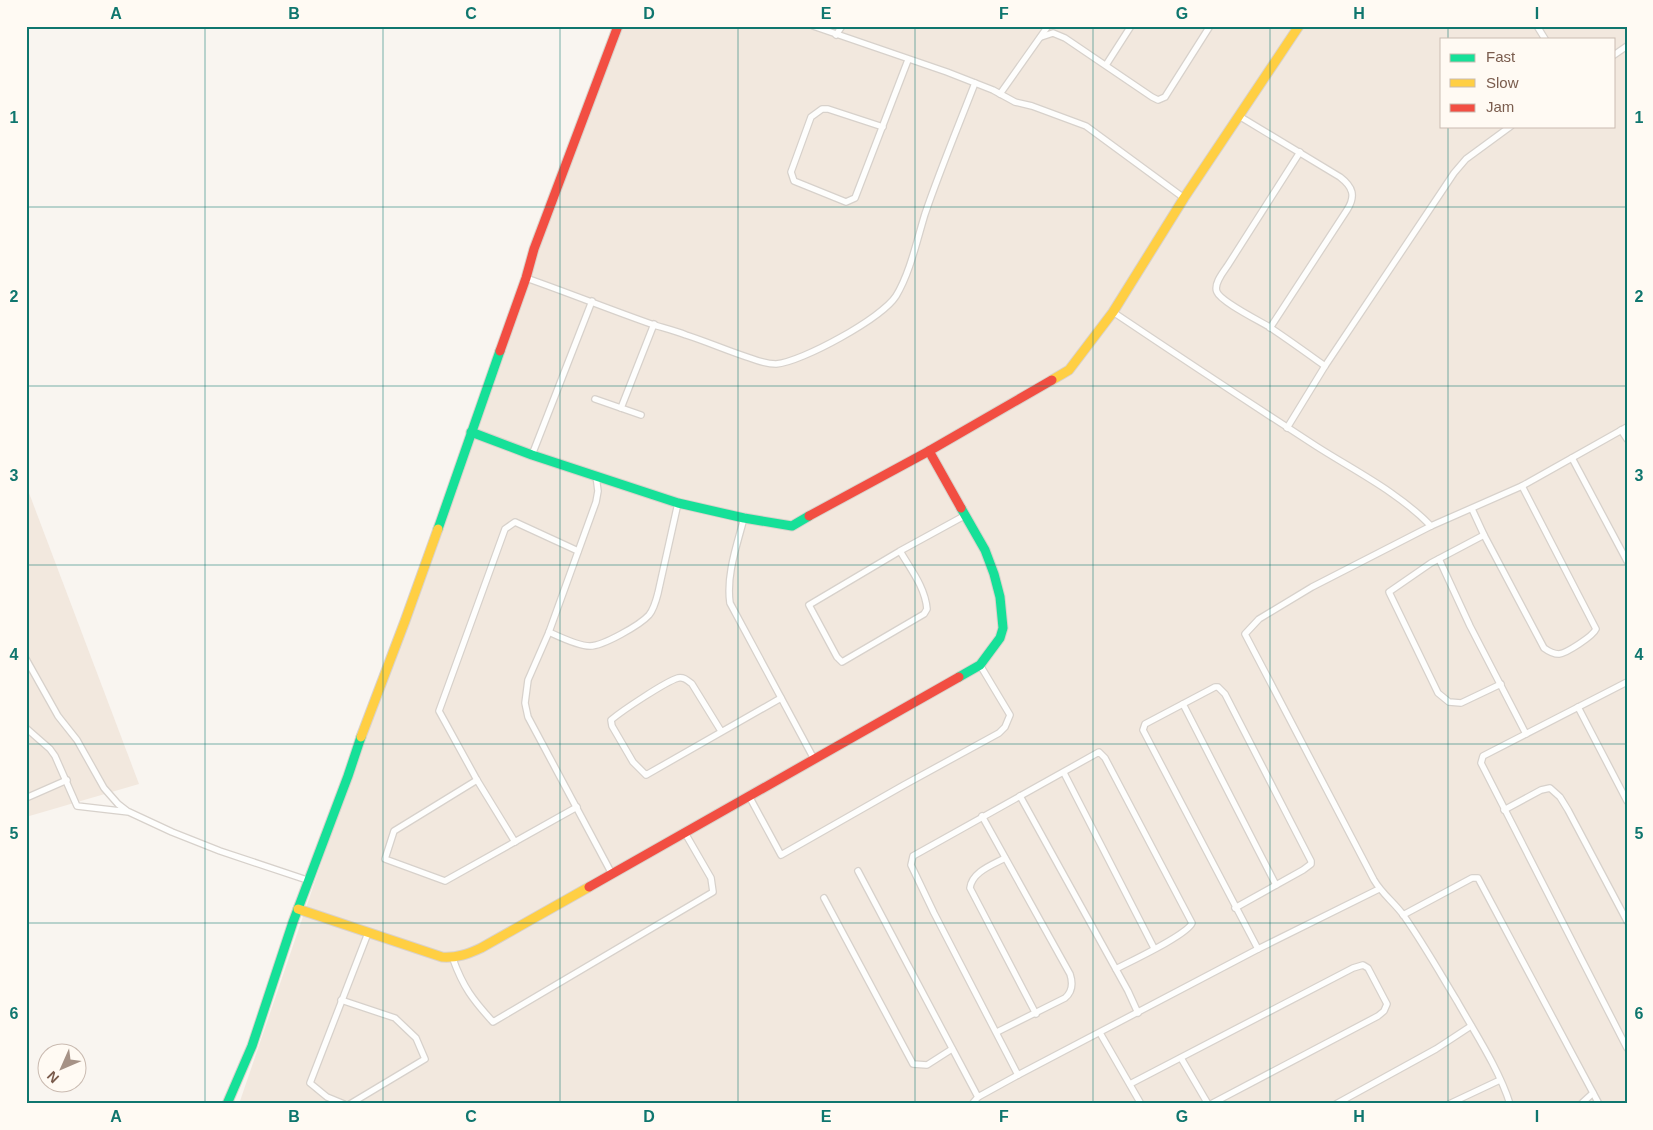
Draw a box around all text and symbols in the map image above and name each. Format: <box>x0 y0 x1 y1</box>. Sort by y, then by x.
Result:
text: A <box>110 5 122 22</box>
text: B <box>288 5 300 22</box>
text: C <box>465 5 477 22</box>
text: D <box>643 5 655 22</box>
text: E <box>821 5 832 22</box>
text: F <box>999 5 1009 22</box>
text: G <box>1176 5 1188 22</box>
text: H <box>1353 5 1365 22</box>
text: I <box>1535 5 1539 22</box>
legend <box>1440 38 1616 128</box>
text: Fast <box>1486 48 1516 65</box>
text: Slow <box>1486 74 1519 91</box>
text: Jam <box>1486 98 1514 115</box>
text: 1 <box>10 109 19 126</box>
text: 1 <box>1635 109 1644 126</box>
text: 2 <box>10 288 19 305</box>
text: 2 <box>1635 288 1644 305</box>
text: 3 <box>10 467 19 484</box>
text: 3 <box>1635 467 1644 484</box>
text: 4 <box>10 646 19 663</box>
text: 4 <box>1635 646 1644 663</box>
text: 5 <box>10 825 19 842</box>
text: 5 <box>1635 825 1644 842</box>
text: 6 <box>10 1005 19 1022</box>
text: 6 <box>1635 1005 1644 1022</box>
north arrow <box>38 1042 88 1092</box>
text: N <box>44 1068 62 1086</box>
text: A <box>110 1108 122 1125</box>
text: B <box>288 1108 300 1125</box>
text: C <box>465 1108 477 1125</box>
text: D <box>643 1108 655 1125</box>
text: E <box>821 1108 832 1125</box>
text: F <box>999 1108 1009 1125</box>
text: G <box>1176 1108 1188 1125</box>
text: H <box>1353 1108 1365 1125</box>
text: I <box>1535 1108 1539 1125</box>

